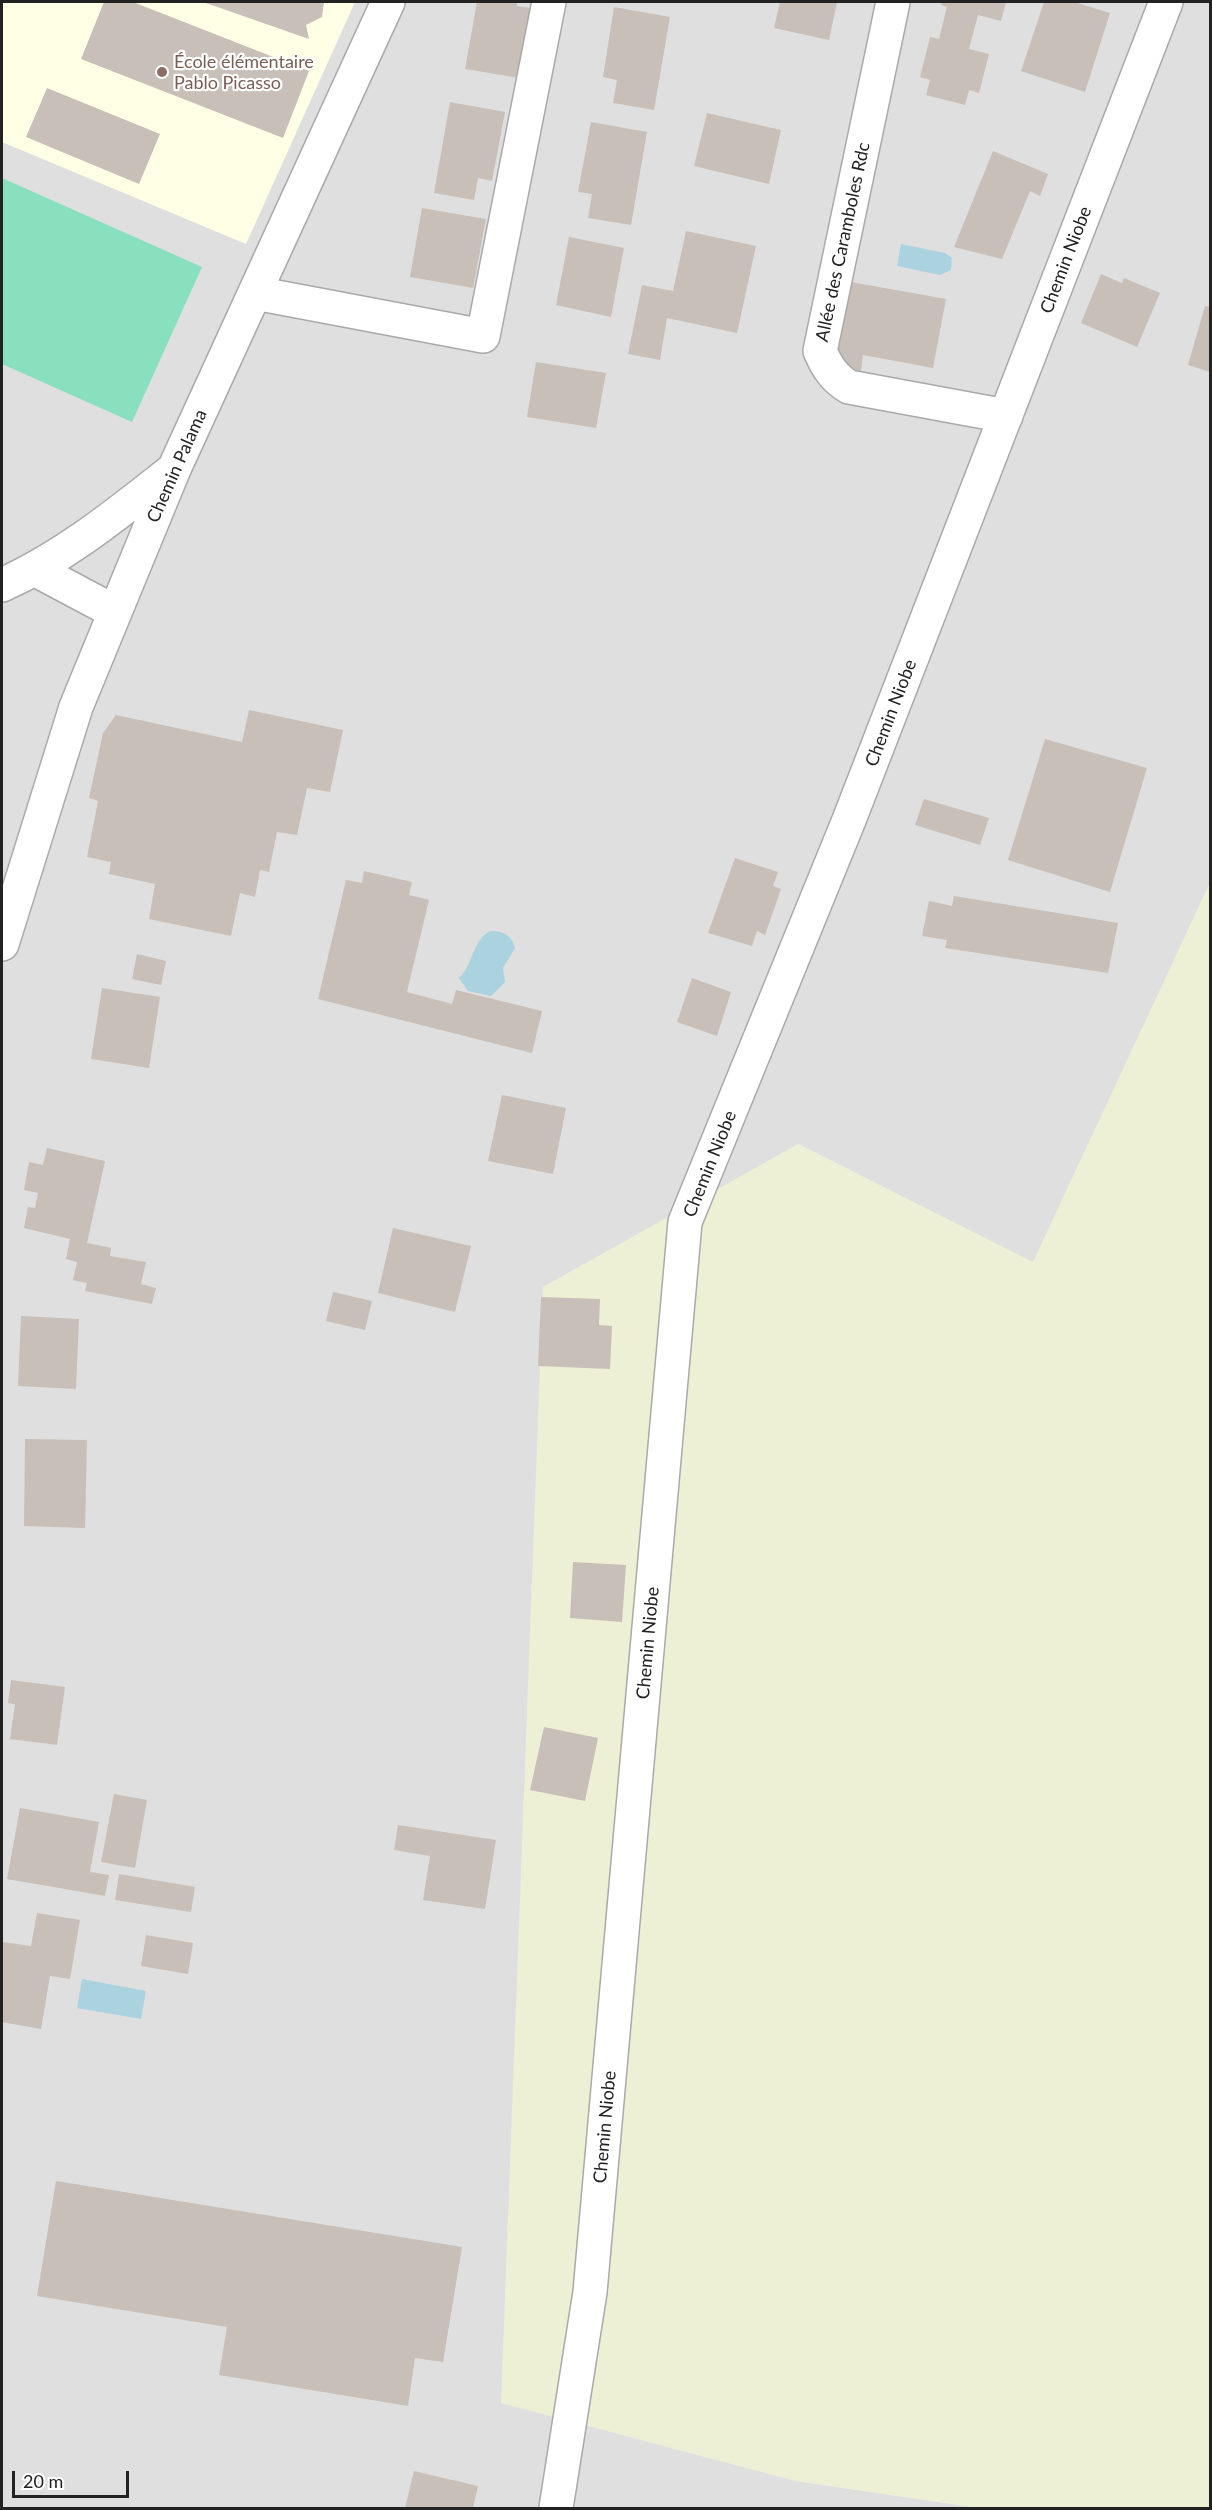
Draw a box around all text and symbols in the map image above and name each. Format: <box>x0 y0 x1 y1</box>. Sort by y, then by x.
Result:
place label: École élémentaire Pablo Picasso <box>174 51 314 94</box>
marker: École élémentaire Pablo Picasso <box>155 65 169 79</box>
street label: Allée des Caramboles Rdc <box>811 140 875 344</box>
street label: Chemin Niobe <box>1036 203 1096 317</box>
street label: Chemin Palama <box>142 406 212 526</box>
street label: Chemin Niobe <box>861 656 921 770</box>
street label: Chemin Niobe <box>679 1108 741 1220</box>
street label: Chemin Niobe <box>632 1586 664 1700</box>
street label: Chemin Niobe <box>589 2070 621 2184</box>
scale bar <box>15 2459 132 2497</box>
text: 20 m <box>23 2470 63 2492</box>

